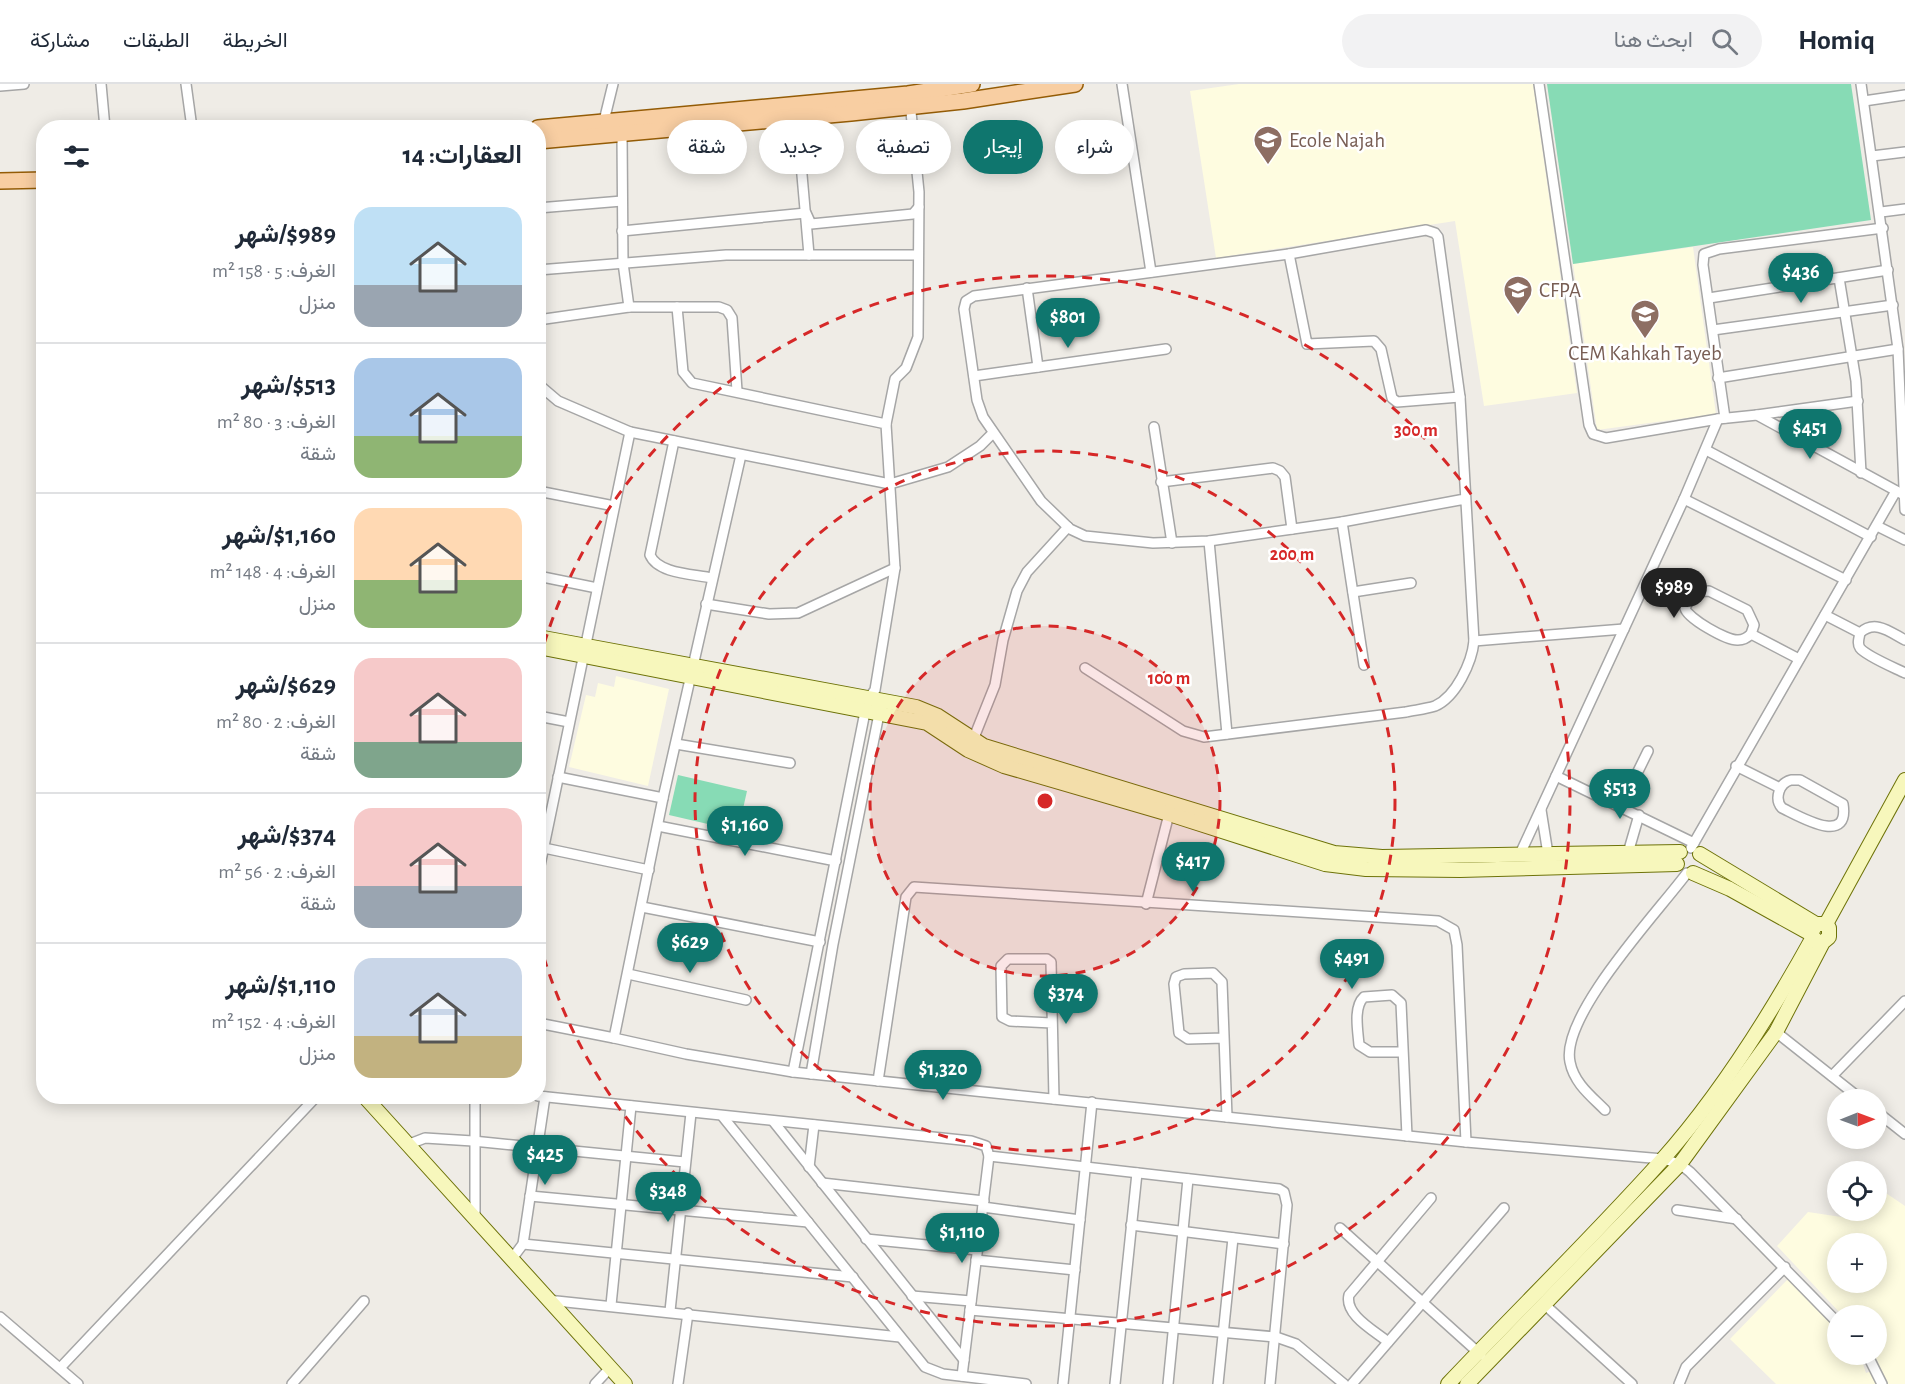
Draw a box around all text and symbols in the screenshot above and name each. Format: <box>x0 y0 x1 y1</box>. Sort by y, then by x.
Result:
search box <box>1342 14 1762 68</box>
icon: search <box>1708 25 1741 58</box>
text: Homiq <box>1798 27 1875 55</box>
text: ابحث هنا <box>1614 29 1693 51</box>
text: مشاركة <box>30 30 90 51</box>
text: الطبقات <box>123 30 190 51</box>
text: الخريطة <box>223 30 288 51</box>
chip: شقة <box>667 120 747 174</box>
chip: جديد <box>759 120 844 174</box>
chip: تصفية <box>856 120 951 174</box>
chip: إيجار <box>963 120 1043 174</box>
chip: شراء <box>1055 120 1134 174</box>
school or university icon: Ecole Najah <box>1252 124 1284 166</box>
place label: Ecole Najah <box>1289 130 1385 151</box>
icon: filters <box>60 140 93 173</box>
text: العقارات: 14 <box>403 142 522 168</box>
text: $989/شهر <box>235 221 336 247</box>
icon: home <box>402 231 474 303</box>
pin: $436 <box>1765 253 1837 304</box>
text: الغرف: 5 · 158 m² <box>212 261 336 281</box>
text: $436 <box>1782 262 1820 282</box>
school or university icon: CFPA <box>1502 274 1534 316</box>
place label: CFPA <box>1539 280 1581 301</box>
text: منزل <box>299 293 336 313</box>
pin: $801 <box>1032 298 1104 349</box>
school or university icon: CEM Kahkah Tayeb <box>1629 298 1661 340</box>
text: $801 <box>1050 307 1086 327</box>
place label: CEM Kahkah Tayeb <box>1568 343 1722 364</box>
text: $513/شهر <box>241 372 336 398</box>
icon: home <box>402 382 474 454</box>
pin: $451 <box>1774 409 1846 460</box>
text: الغرف: 3 · 80 m² <box>217 412 336 432</box>
text: $451 <box>1793 418 1827 438</box>
text: 300 m <box>1394 422 1438 440</box>
text: شقة <box>300 444 336 464</box>
text: $1,160/شهر <box>222 522 336 548</box>
icon: home <box>402 532 474 604</box>
text: 200 m <box>1270 546 1314 564</box>
text: الغرف: 4 · 148 m² <box>209 562 336 582</box>
pin: $989 <box>1638 568 1710 619</box>
text: $989 <box>1655 577 1693 597</box>
text: منزل <box>299 594 336 614</box>
text: 100 m <box>1148 670 1190 688</box>
text: $629/شهر <box>236 672 336 698</box>
icon: home <box>402 682 474 754</box>
text: الغرف: 2 · 80 m² <box>216 712 336 732</box>
text: شقة <box>300 744 336 764</box>
pin: $513 <box>1584 769 1656 820</box>
text: $513 <box>1603 778 1637 798</box>
centre of rings <box>1035 791 1055 811</box>
pin: $1,160 <box>696 806 794 857</box>
text: $1,160 <box>721 815 769 835</box>
text: $374/شهر <box>237 822 336 848</box>
icon: home <box>402 832 474 904</box>
pin: $417 <box>1157 842 1229 893</box>
text: $417 <box>1176 851 1210 871</box>
text: الغرف: 2 · 56 m² <box>218 862 336 882</box>
text: شقة <box>300 894 336 914</box>
pin: $629 <box>654 923 726 974</box>
text: $629 <box>671 932 709 952</box>
pin: $491 <box>1316 939 1388 990</box>
text: $491 <box>1334 948 1370 968</box>
text: $1,110/شهر <box>225 972 336 998</box>
pin: $374 <box>1030 974 1102 1025</box>
icon: home <box>402 982 474 1054</box>
text: $374 <box>1048 983 1084 1003</box>
text: الغرف: 4 · 152 m² <box>211 1012 336 1032</box>
text: منزل <box>299 1044 336 1064</box>
pin: $1,320 <box>894 1050 992 1101</box>
text: $1,320 <box>918 1059 968 1079</box>
north arrow <box>1827 1089 1887 1149</box>
map controls <box>1827 1089 1887 1365</box>
pin: $425 <box>509 1135 581 1186</box>
text: $425 <box>526 1144 564 1164</box>
button: locate <box>1827 1161 1887 1221</box>
pin: $348 <box>632 1172 704 1223</box>
text: $348 <box>649 1181 687 1201</box>
pin: $1,110 <box>913 1213 1011 1264</box>
text: $1,110 <box>939 1222 985 1242</box>
button: + <box>1827 1233 1887 1293</box>
button: − <box>1827 1305 1887 1365</box>

